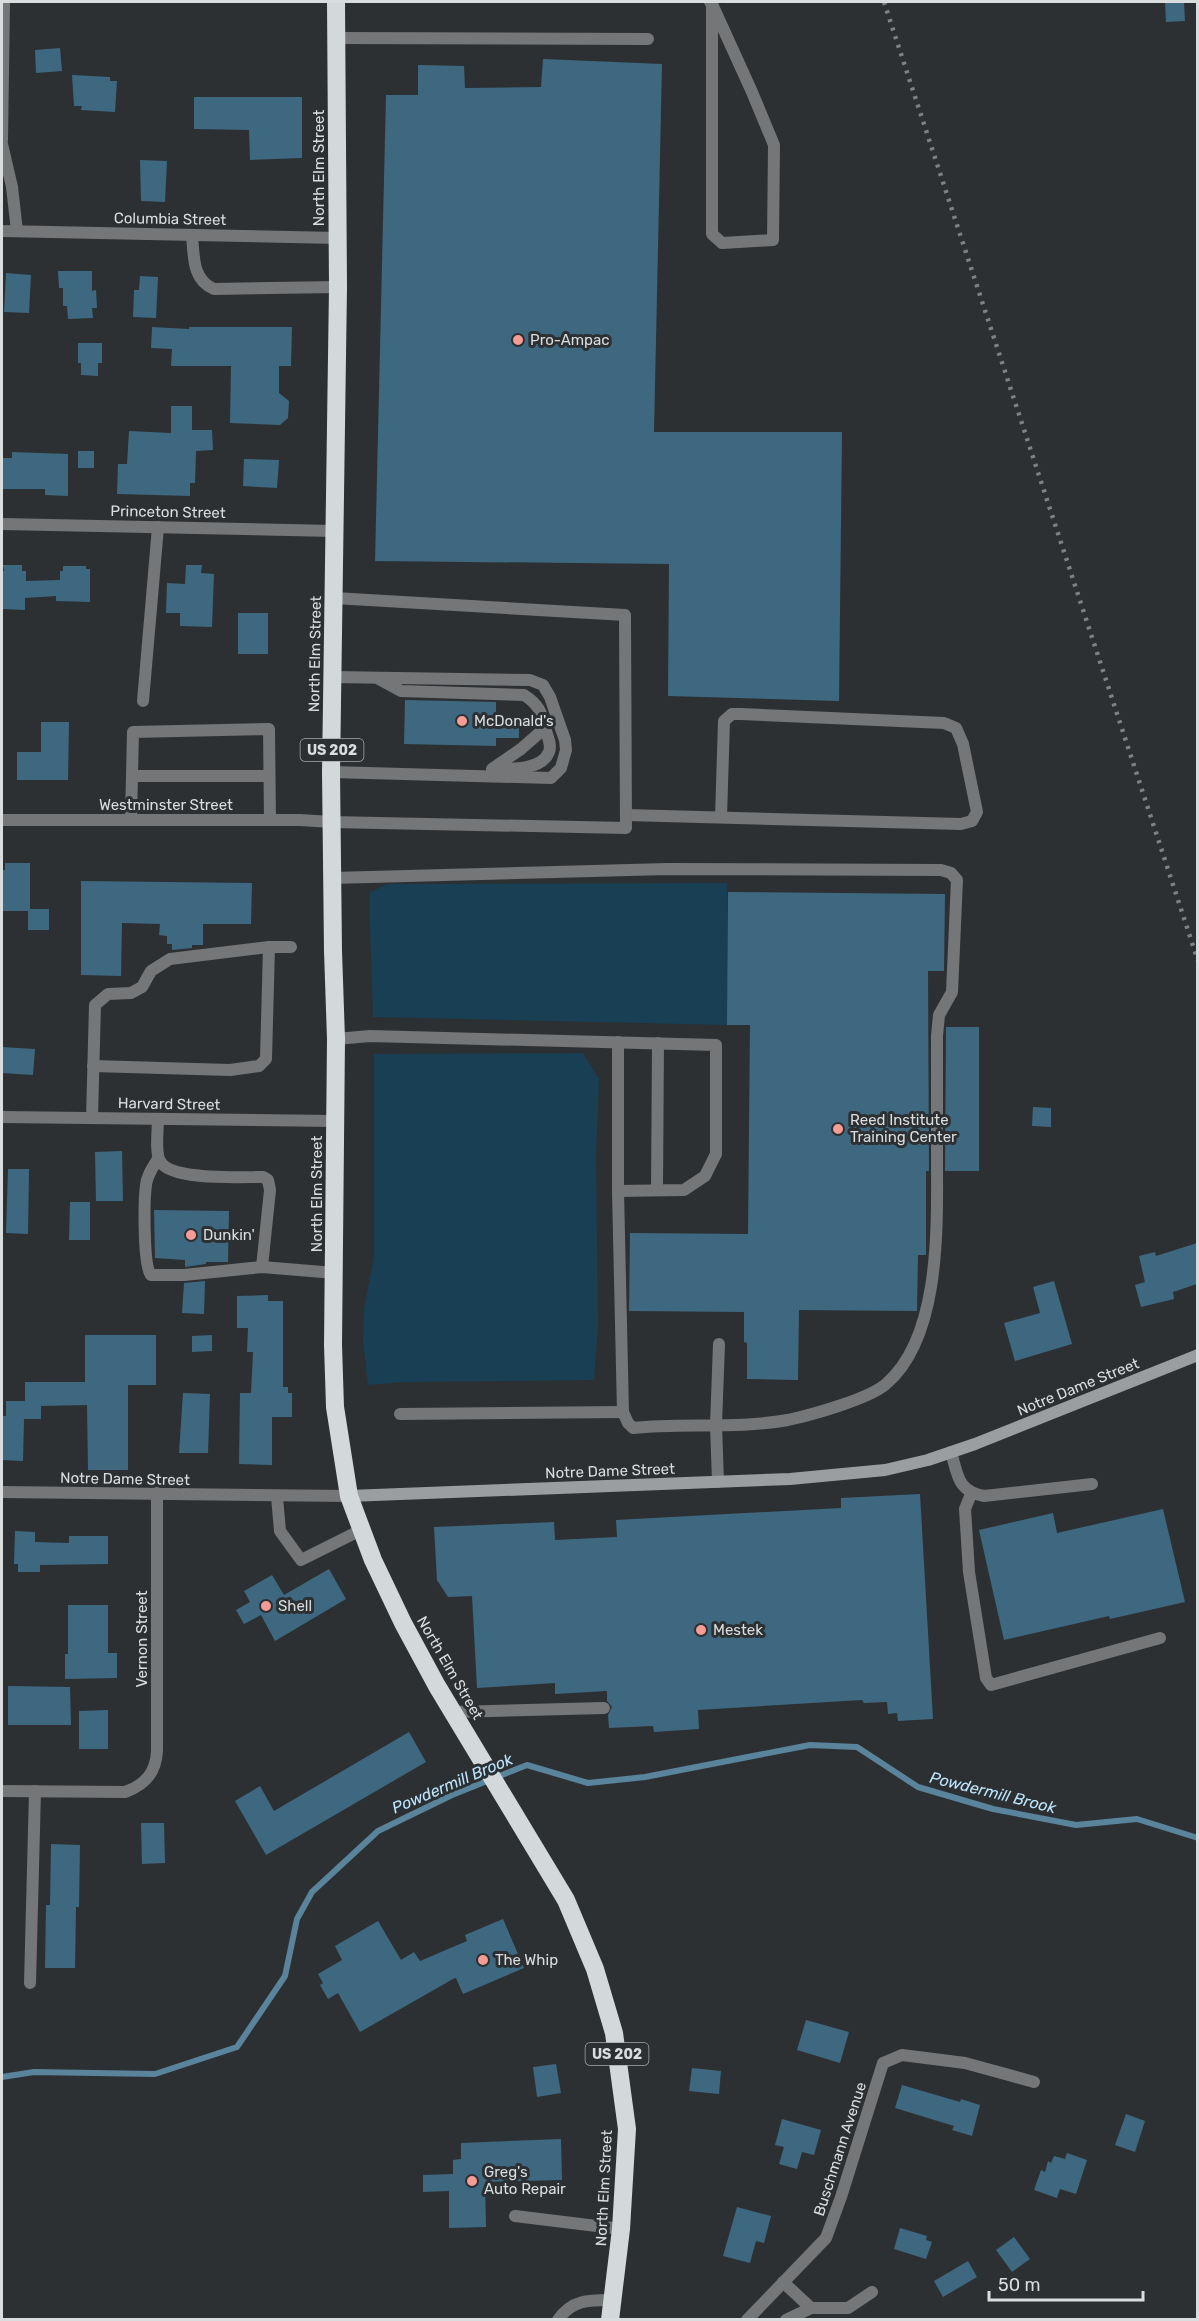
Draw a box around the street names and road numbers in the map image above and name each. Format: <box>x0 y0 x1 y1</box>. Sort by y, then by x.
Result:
street label: North Elm Street <box>310 110 328 226</box>
street label: Columbia Street <box>114 209 227 229</box>
street label: Princeton Street <box>110 502 226 522</box>
street label: North Elm Street <box>305 595 325 712</box>
road number: US 202 <box>300 739 364 761</box>
street label: Westminster Street <box>99 796 233 814</box>
street label: Harvard Street <box>118 1094 221 1114</box>
street label: North Elm Street <box>308 1136 326 1252</box>
street label: Notre Dame Street <box>1014 1354 1142 1420</box>
street label: Notre Dame Street <box>545 1460 675 1482</box>
street label: Notre Dame Street <box>60 1469 190 1489</box>
street label: Vernon Street <box>133 1590 151 1687</box>
street label: North Elm Street <box>413 1613 487 1723</box>
road number: US 202 <box>586 2043 648 2065</box>
street label: Buschmann Avenue <box>810 2080 870 2218</box>
street label: North Elm Street <box>592 2129 616 2247</box>

